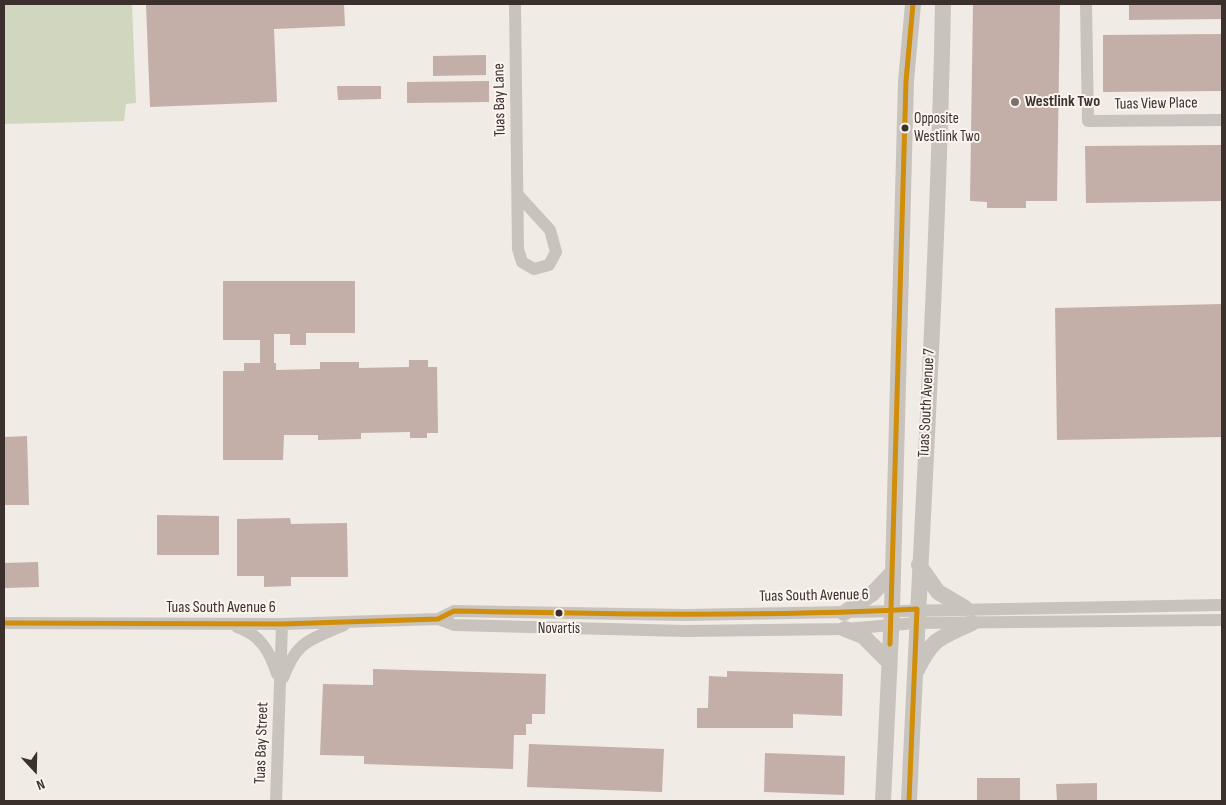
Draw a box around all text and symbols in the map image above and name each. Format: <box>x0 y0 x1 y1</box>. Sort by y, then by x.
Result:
street label: Tuas Bay Lane <box>490 63 510 137</box>
place label: Westlink Two <box>1025 92 1100 112</box>
street label: Tuas View Place <box>1114 94 1198 114</box>
marker: Westlink Two <box>1009 96 1021 108</box>
place label: Opposite Westlink Two <box>914 110 980 145</box>
marker: Opposite Westlink Two <box>900 123 910 133</box>
street label: Tuas South Avenue 7 <box>915 348 939 458</box>
street label: Tuas South Avenue 6 <box>759 585 869 607</box>
street label: Tuas South Avenue 6 <box>166 598 276 618</box>
marker: Novartis <box>554 608 564 618</box>
place label: Novartis <box>538 620 580 638</box>
street label: Tuas Bay Street <box>251 702 273 784</box>
north arrow <box>10 745 60 795</box>
text: N <box>34 775 47 794</box>

